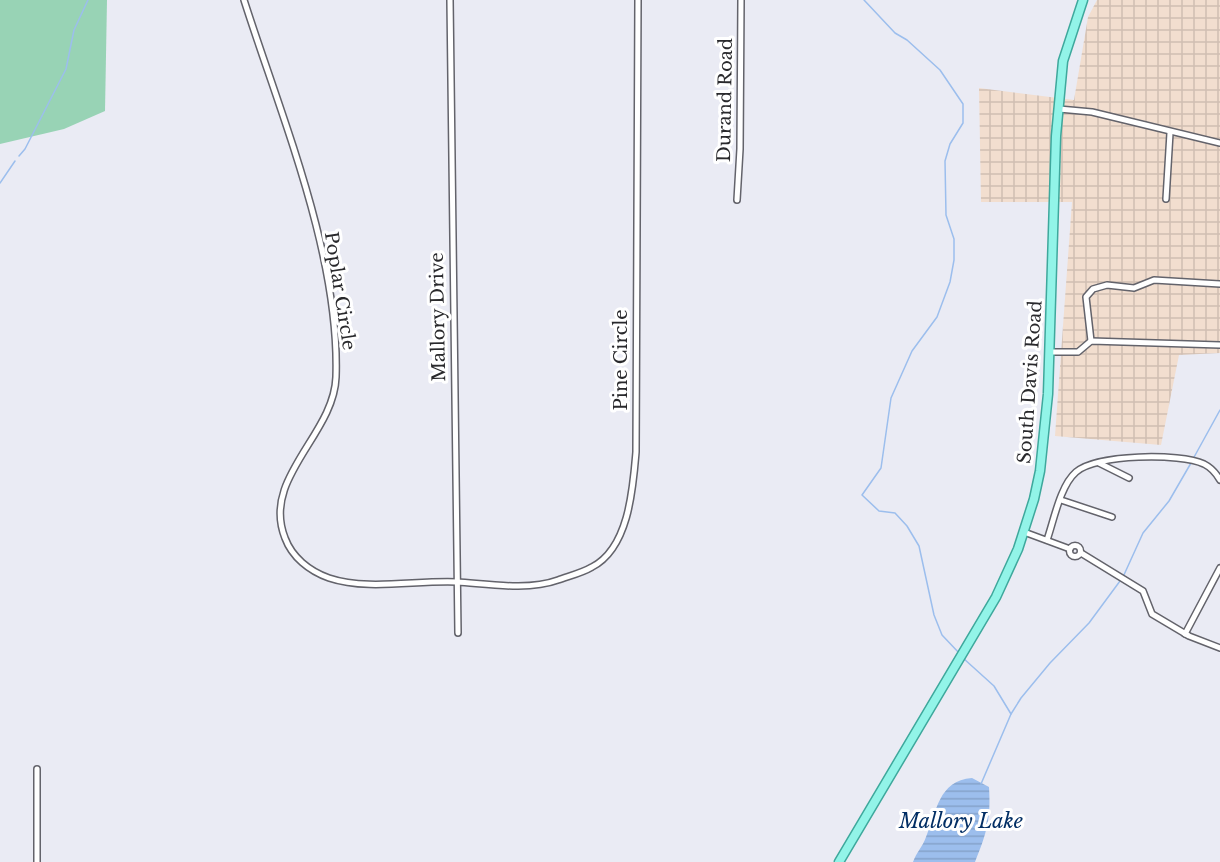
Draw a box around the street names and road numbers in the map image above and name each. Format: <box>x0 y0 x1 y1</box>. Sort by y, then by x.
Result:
street label: Durand Road <box>713 38 737 162</box>
street label: Poplar Circle <box>320 230 360 352</box>
street label: Mallory Drive <box>426 252 450 382</box>
street label: South Davis Road <box>1013 300 1047 464</box>
street label: Pine Circle <box>610 309 632 411</box>

